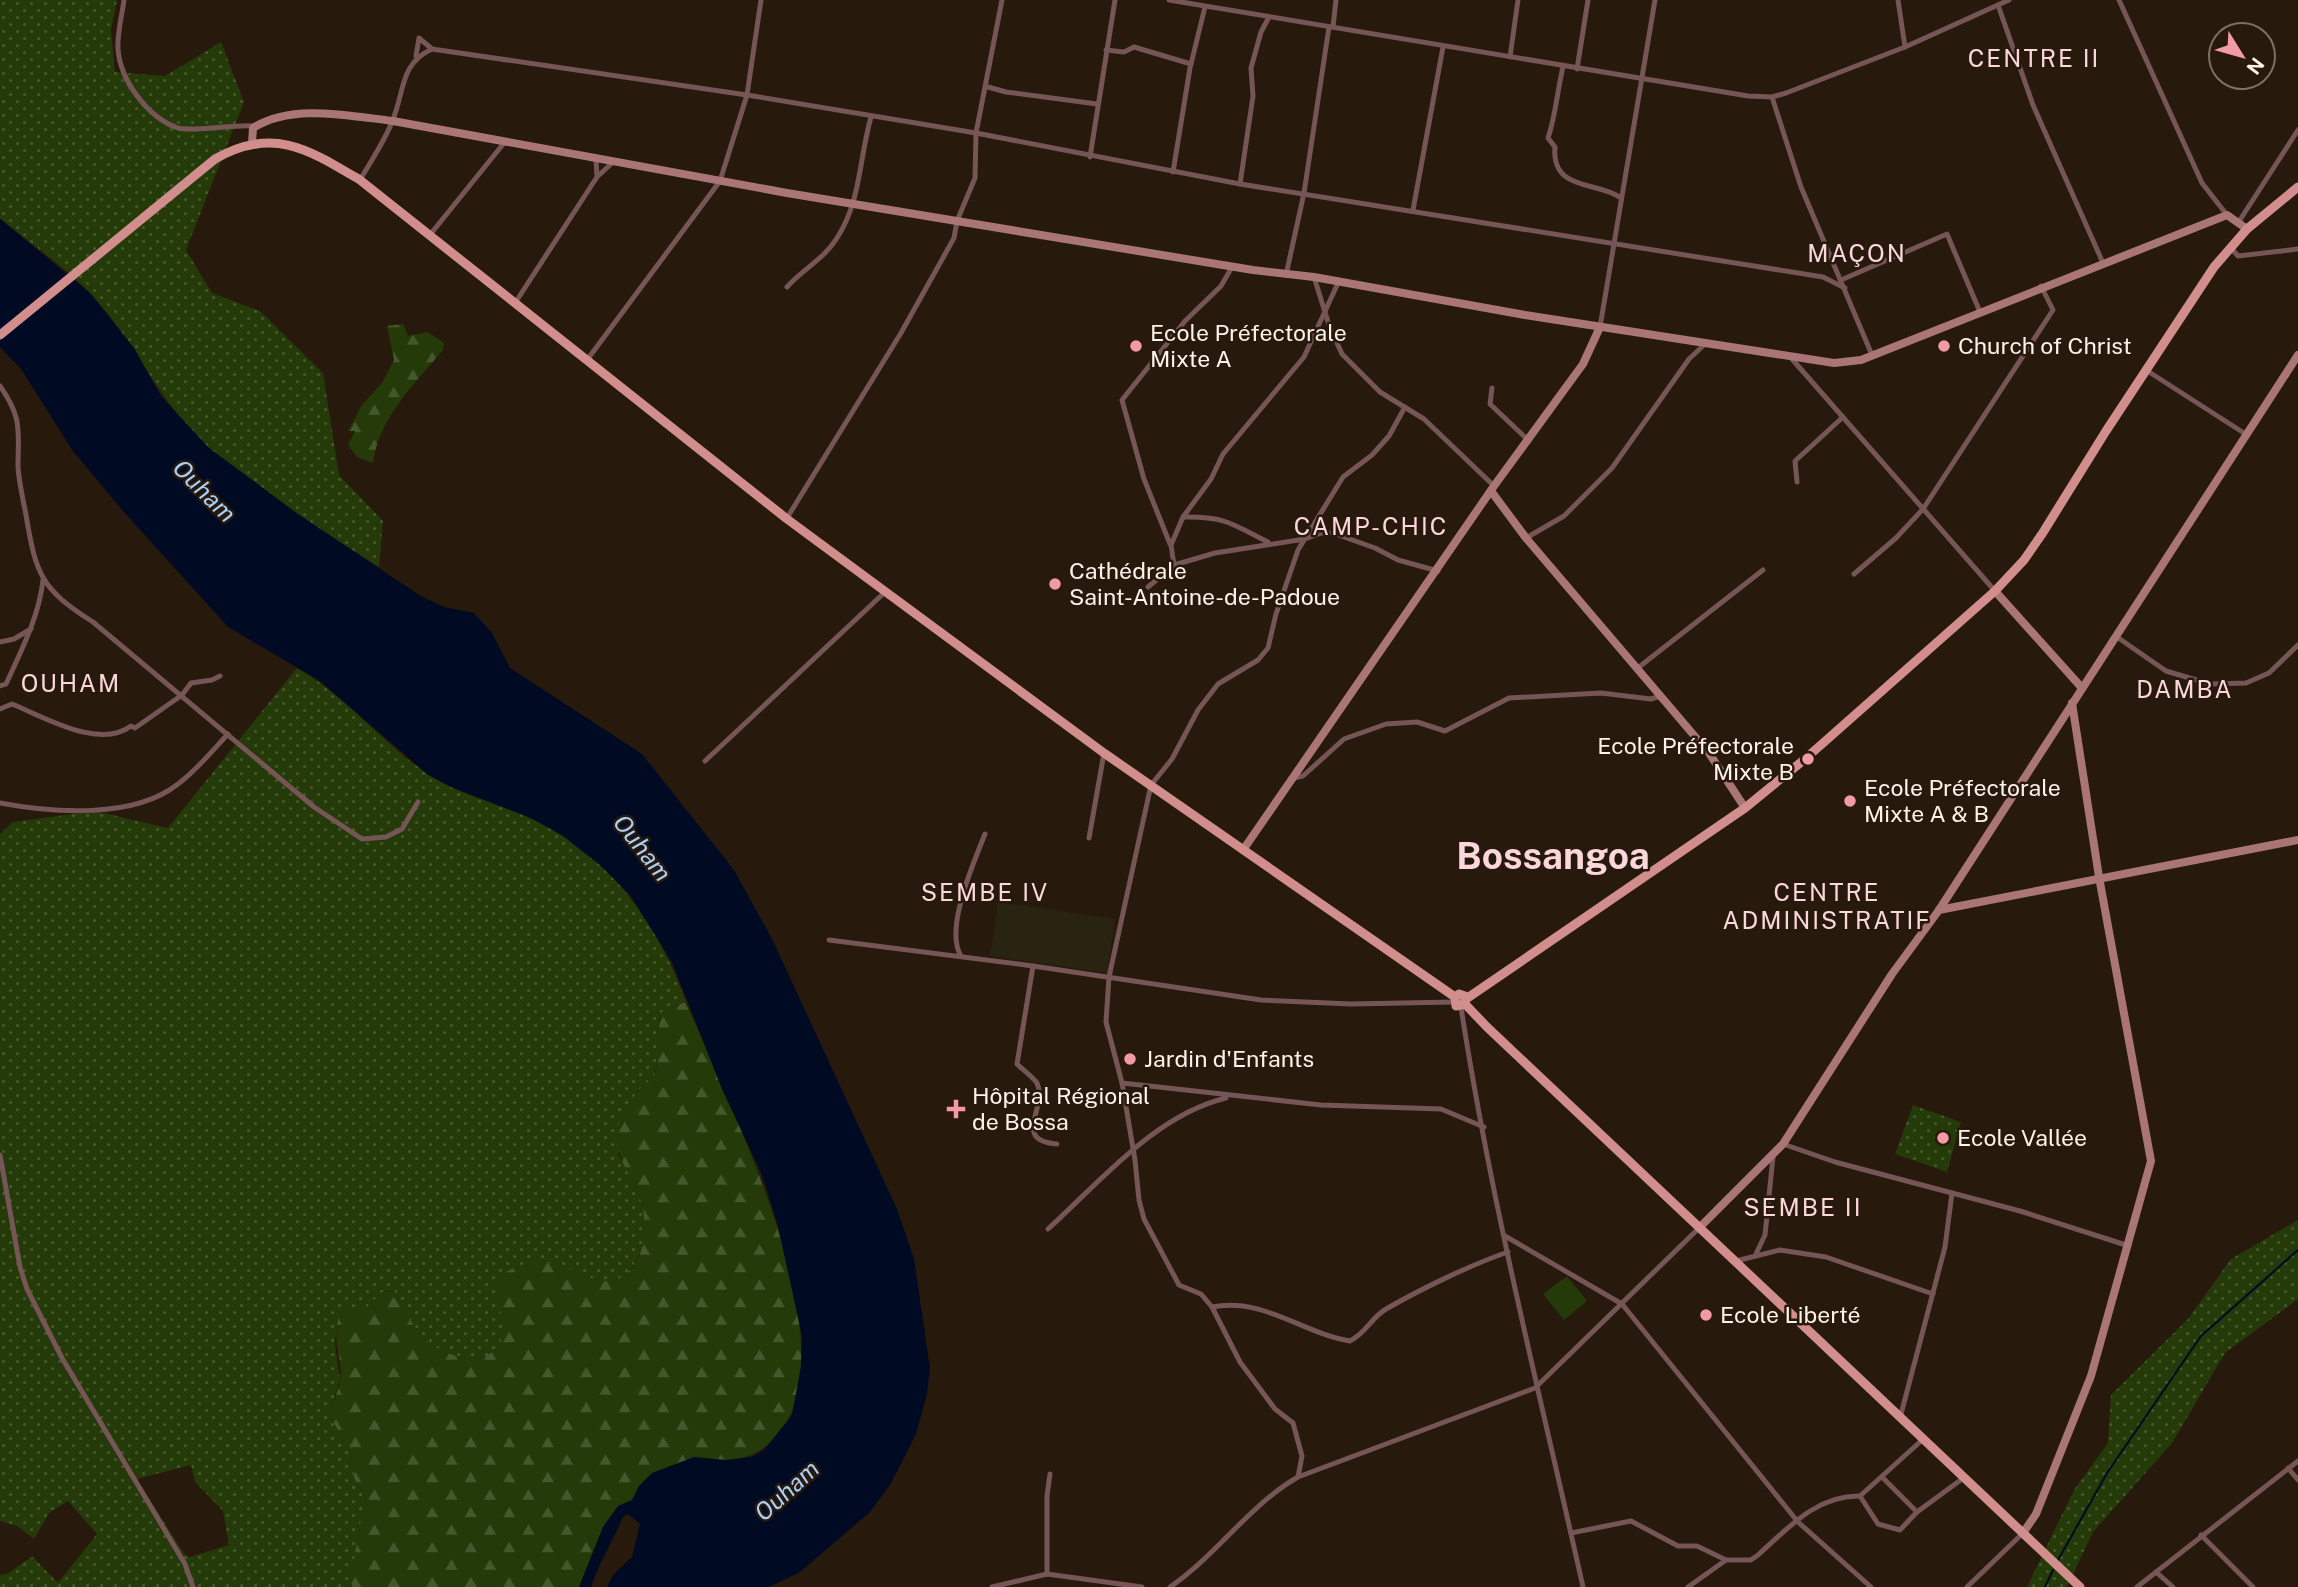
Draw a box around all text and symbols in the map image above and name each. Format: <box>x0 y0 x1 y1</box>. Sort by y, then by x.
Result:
north arrow <box>2207 21 2277 91</box>
district label: CENTRE II <box>1968 44 2100 72</box>
text: N <box>2242 54 2269 79</box>
district label: MAÇON <box>1807 239 1907 267</box>
place label: Ecole Préfectorale Mixte A <box>1150 319 1347 372</box>
place label: Church of Christ <box>1958 332 2132 359</box>
marker: Ecole Préfectorale Mixte A <box>1128 338 1144 354</box>
marker: Church of Christ <box>1936 338 1952 354</box>
water label: Ouham <box>168 453 242 527</box>
district label: CAMP-CHIC <box>1294 512 1448 540</box>
place label: Cathédrale Saint-Antoine-de-Padoue <box>1069 557 1340 610</box>
marker: Cathédrale Saint-Antoine-de-Padoue <box>1047 576 1063 592</box>
district label: OUHAM <box>21 669 121 697</box>
district label: DAMBA <box>2136 675 2234 703</box>
place label: Ecole Préfectorale Mixte B <box>1597 732 1794 785</box>
marker: Ecole Préfectorale Mixte B <box>1800 751 1816 767</box>
place label: Ecole Préfectorale Mixte A & B <box>1864 774 2061 827</box>
marker: Ecole Préfectorale Mixte A & B <box>1842 793 1858 809</box>
water label: Ouham <box>608 809 677 886</box>
district label: Bossangoa <box>1456 834 1650 877</box>
district label: SEMBE IV <box>921 878 1049 906</box>
district label: CENTRE ADMINISTRATIF <box>1722 878 1932 934</box>
place label: Jardin d'Enfants <box>1144 1045 1314 1072</box>
marker: Jardin d'Enfants <box>1122 1051 1138 1067</box>
place label: Hôpital Régional de Bossa <box>972 1082 1150 1135</box>
marker: Hôpital Régional de Bossa <box>946 1099 966 1119</box>
place label: Ecole Vallée <box>1957 1124 2087 1151</box>
marker: Ecole Vallée <box>1935 1130 1951 1146</box>
district label: SEMBE II <box>1744 1193 1862 1221</box>
place label: Ecole Liberté <box>1720 1301 1861 1328</box>
marker: Ecole Liberté <box>1698 1307 1714 1323</box>
water label: Ouham <box>748 1454 824 1526</box>

